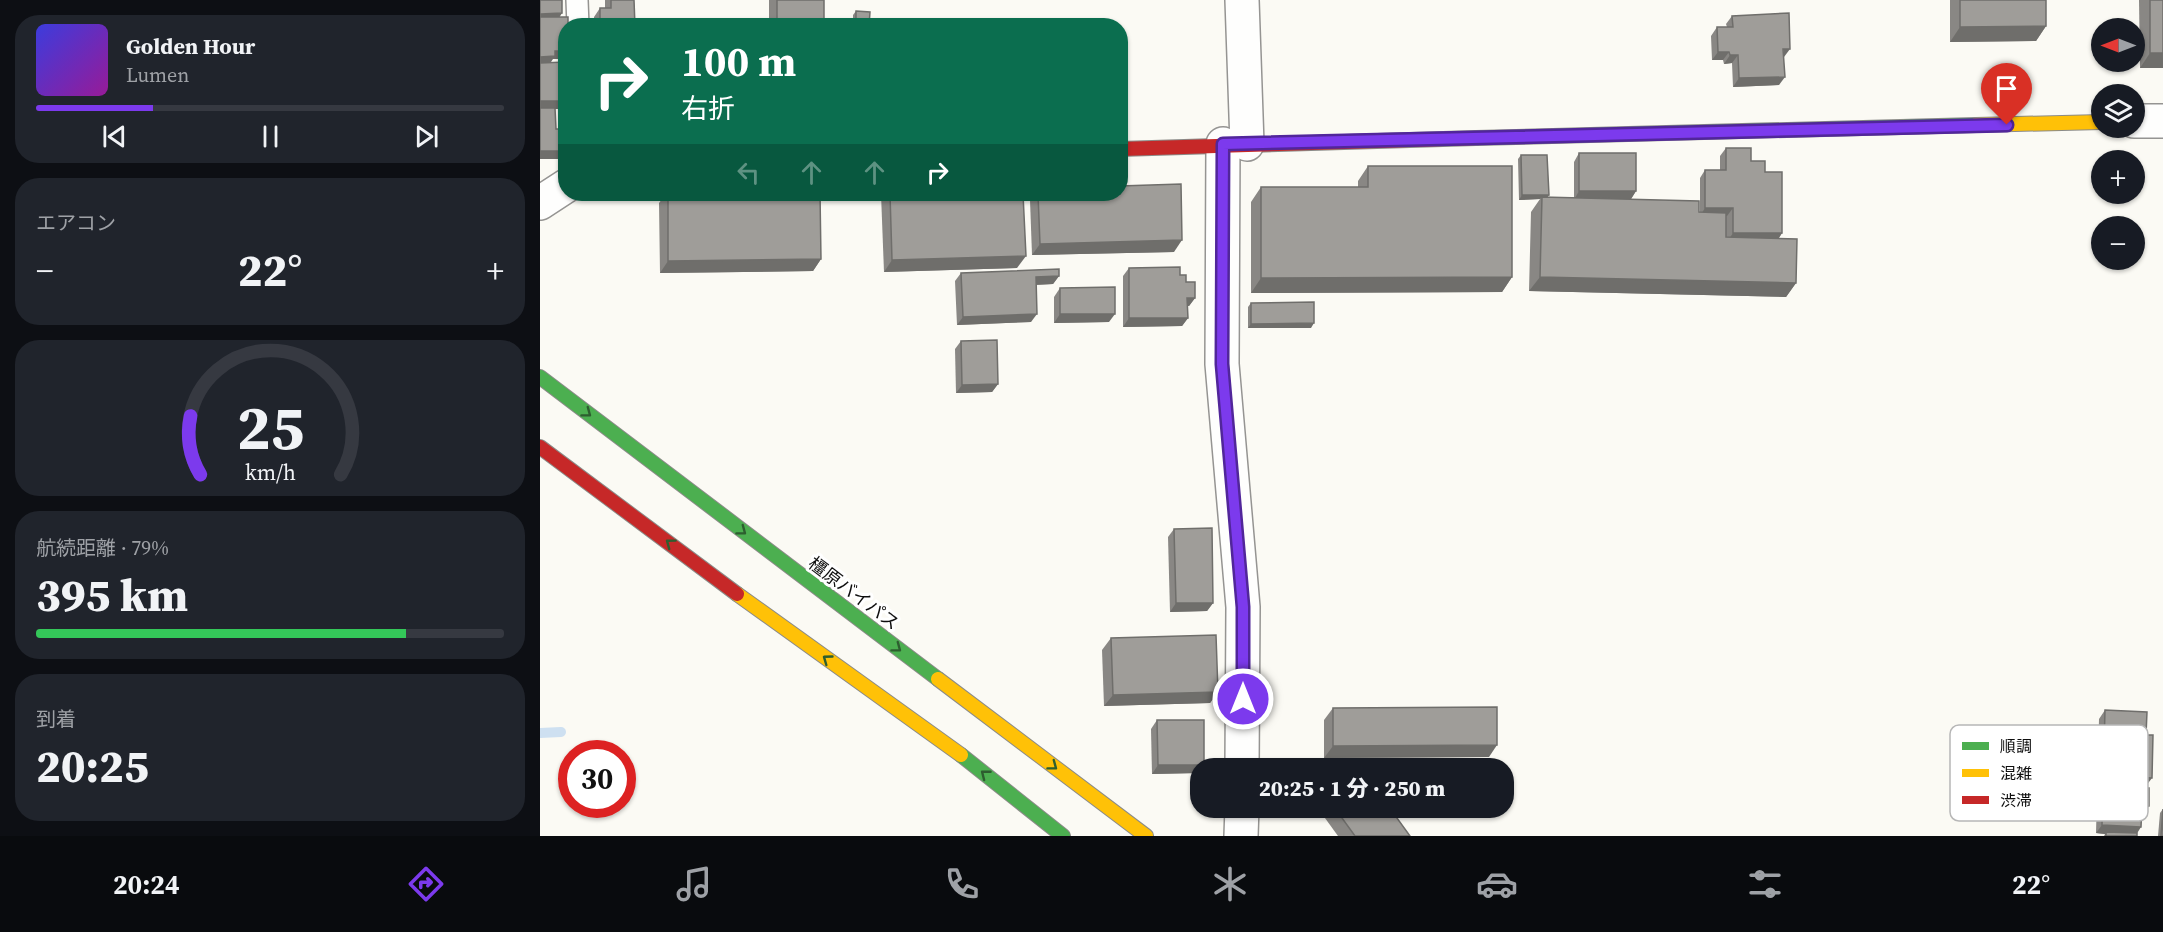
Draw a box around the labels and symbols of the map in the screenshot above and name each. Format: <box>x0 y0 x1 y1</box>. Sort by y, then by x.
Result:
north arrow <box>2091 18 2145 72</box>
pin <box>1981 63 2032 125</box>
one-way arrow <box>580 405 591 416</box>
one-way arrow <box>735 523 746 534</box>
one-way arrow <box>666 539 677 550</box>
street label: 橿原バイパス <box>803 551 905 635</box>
one-way arrow <box>891 641 902 652</box>
one-way arrow <box>823 655 834 666</box>
position arrow <box>1211 667 1275 731</box>
legend <box>1950 725 2148 821</box>
text: 順調 <box>2000 735 2032 757</box>
speed limit sign: 30 <box>558 740 636 818</box>
one-way arrow <box>1046 758 1057 769</box>
text: 混雑 <box>2000 762 2032 784</box>
one-way arrow <box>980 770 991 781</box>
text: 渋滞 <box>2000 789 2032 811</box>

